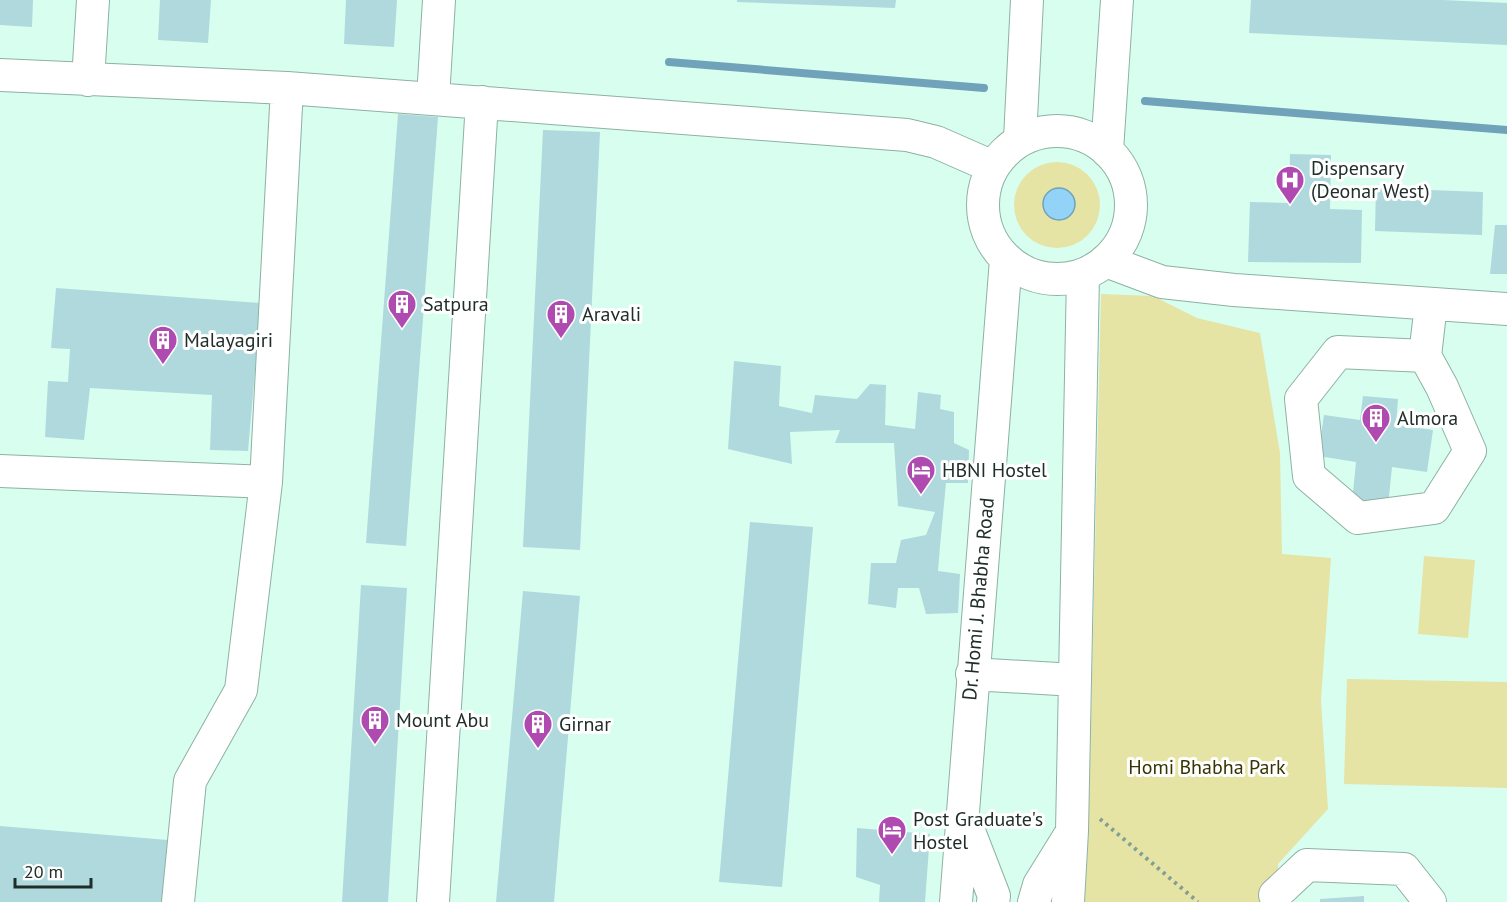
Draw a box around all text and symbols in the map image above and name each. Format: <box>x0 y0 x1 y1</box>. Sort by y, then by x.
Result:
place label: Dispensary (Deonar West) <box>1311 155 1430 204</box>
hospital icon: Dispensary (Deonar West) <box>1274 164 1306 206</box>
building icon: Satpura <box>386 288 418 330</box>
place label: Satpura <box>423 291 489 317</box>
building icon: Aravali <box>545 298 577 340</box>
place label: Aravali <box>582 301 641 327</box>
building icon: Malayagiri <box>147 324 179 366</box>
place label: Malayagiri <box>184 327 273 353</box>
building icon: Almora <box>1360 402 1392 444</box>
place label: Almora <box>1397 405 1458 431</box>
hotel icon: HBNI Hostel <box>905 454 937 496</box>
place label: HBNI Hostel <box>942 457 1047 483</box>
street label: Dr. Homi J. Bhabha Road <box>956 496 1000 702</box>
building icon: Mount Abu <box>359 704 391 746</box>
place label: Mount Abu <box>396 707 489 733</box>
building icon: Girnar <box>522 708 554 750</box>
place label: Girnar <box>559 711 611 737</box>
park label: Homi Bhabha Park <box>1128 754 1286 780</box>
place label: Post Graduate's Hostel <box>913 806 1043 855</box>
hotel icon: Post Graduate's Hostel <box>876 814 908 856</box>
scale bar <box>15 851 92 889</box>
text: 20 m <box>24 860 63 883</box>

